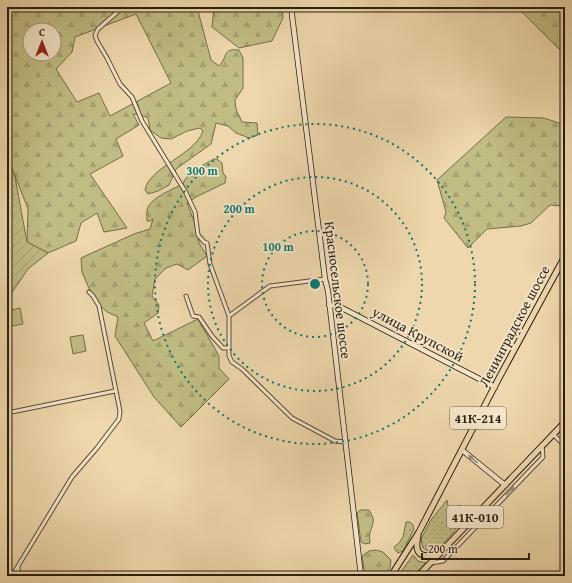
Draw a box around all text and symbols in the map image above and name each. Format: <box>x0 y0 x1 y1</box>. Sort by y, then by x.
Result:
north arrow <box>22 22 62 62</box>
text: С <box>39 24 45 40</box>
text: 300 m <box>186 162 219 179</box>
text: 200 m <box>223 200 256 217</box>
street label: Красносельское шоссе <box>320 220 356 360</box>
text: 100 m <box>262 238 295 255</box>
street label: Ленинградское шоссе <box>474 261 555 390</box>
centre of rings <box>308 277 322 291</box>
street label: улица Крупской <box>368 301 467 367</box>
road number: 41К-214 <box>450 407 506 429</box>
one-way arrow <box>467 454 478 463</box>
one-way arrow <box>505 486 515 496</box>
road number: 41К-010 <box>447 506 503 528</box>
scale bar <box>422 535 529 561</box>
text: 200 m <box>428 540 458 557</box>

